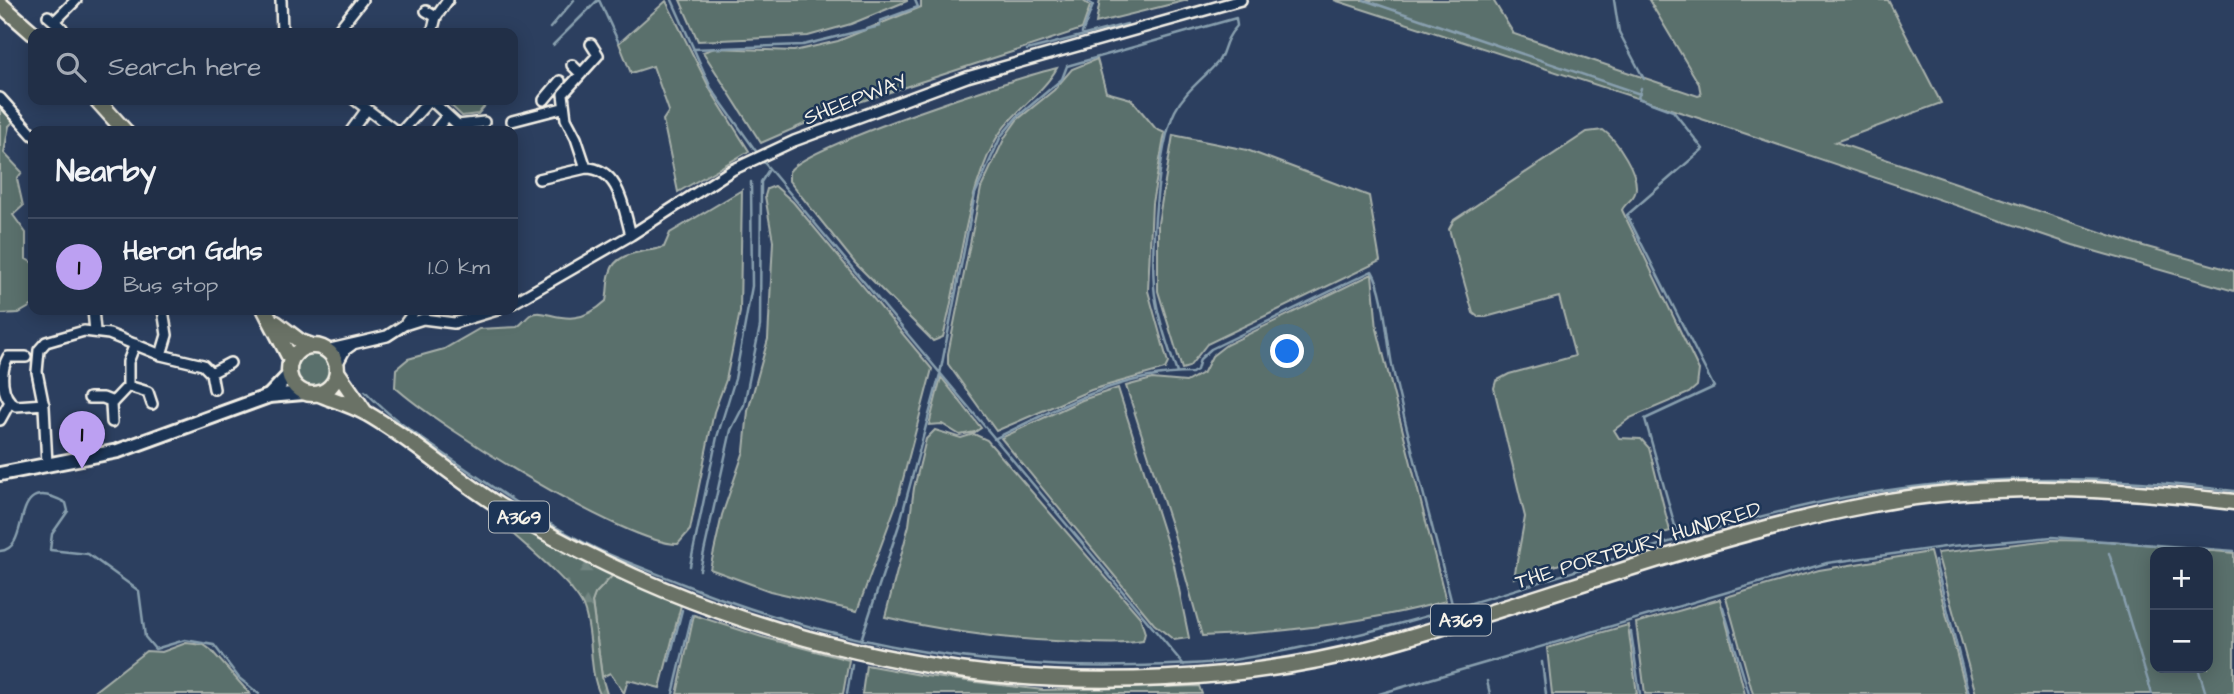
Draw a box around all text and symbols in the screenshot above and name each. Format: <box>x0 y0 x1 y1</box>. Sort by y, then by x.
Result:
search box <box>28 28 518 105</box>
icon: search <box>52 48 90 86</box>
text: Search here <box>108 49 261 85</box>
street label: SHEEPWAY <box>799 66 911 133</box>
text: Nearby <box>56 151 156 193</box>
text: Heron Gdns <box>123 233 263 269</box>
text: 1 <box>78 251 80 283</box>
text: 1.0 km <box>428 251 490 283</box>
text: Bus stop <box>123 269 218 301</box>
your location <box>1270 334 1304 368</box>
pin: 1 <box>59 411 105 469</box>
street label: THE PORTBURY HUNDRED <box>1512 494 1765 597</box>
road number: A369 <box>489 502 549 532</box>
map controls <box>2150 547 2213 673</box>
button: + <box>2150 547 2213 610</box>
road number: A369 <box>1431 604 1491 636</box>
button: − <box>2150 610 2213 673</box>

